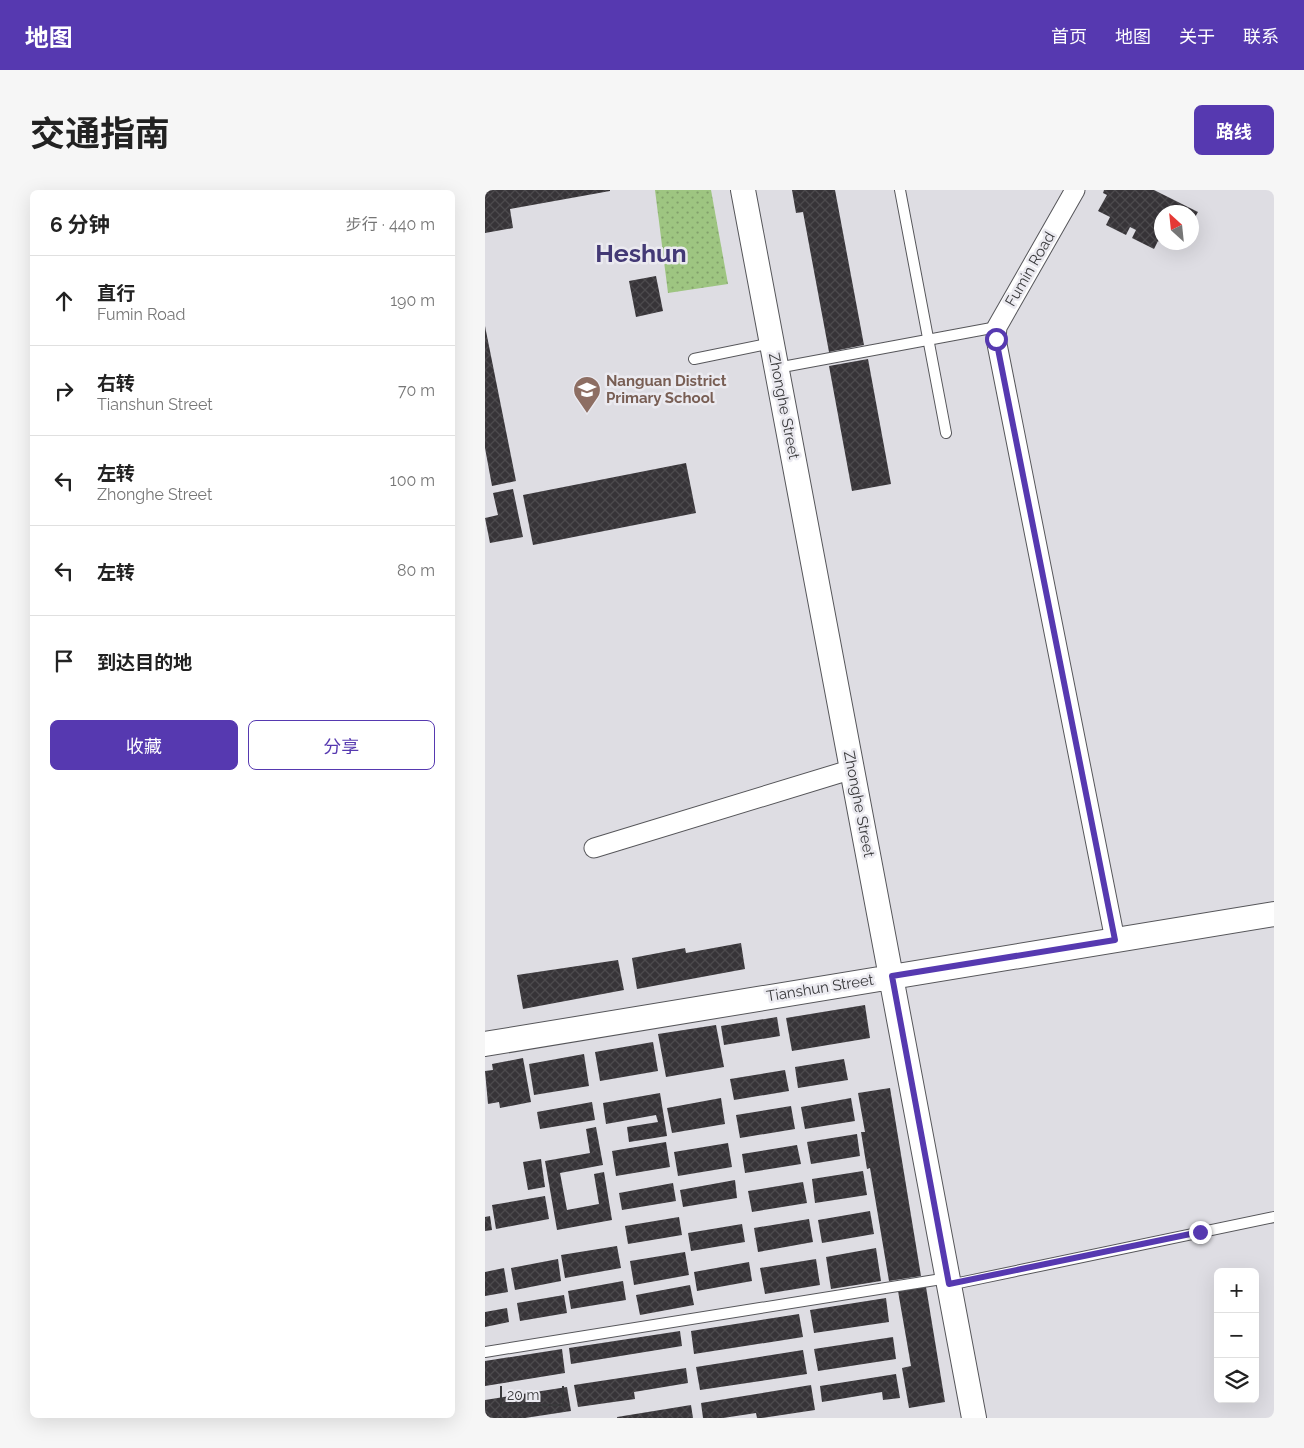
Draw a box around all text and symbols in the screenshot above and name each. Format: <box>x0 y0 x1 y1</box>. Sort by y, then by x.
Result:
text: 地图 <box>25 23 73 52</box>
text: 首页 <box>1051 26 1087 47</box>
text: 地图 <box>1115 26 1151 47</box>
text: 关于 <box>1179 26 1215 47</box>
text: 联系 <box>1243 26 1279 47</box>
button: 路线 <box>1194 105 1274 155</box>
text: 交通指南 <box>30 113 170 154</box>
north arrow <box>1154 205 1199 250</box>
text: 6 分钟 <box>50 212 110 237</box>
text: 步行 · 440 m <box>346 215 435 234</box>
street label: Fumin Road <box>1001 229 1059 309</box>
district label: Heshun <box>595 238 687 268</box>
text: 直行 <box>97 282 135 304</box>
icon: ahead <box>50 287 78 315</box>
text: 190 m <box>390 291 435 310</box>
text: Fumin Road <box>97 305 185 324</box>
route start <box>985 328 1008 351</box>
street label: Zhonghe Street <box>765 351 803 461</box>
text: 右转 <box>97 372 135 394</box>
place label: Nanguan District Primary School <box>606 372 727 407</box>
school or university icon: Nanguan District Primary School <box>572 375 602 414</box>
icon: right <box>50 377 78 405</box>
text: 70 m <box>398 381 435 400</box>
text: Tianshun Street <box>97 395 213 414</box>
text: 左转 <box>97 462 135 484</box>
icon: left <box>50 467 78 495</box>
text: 100 m <box>390 471 435 490</box>
text: Zhonghe Street <box>97 485 212 504</box>
icon: left <box>50 557 78 585</box>
text: 左转 <box>97 561 135 583</box>
text: 80 m <box>397 561 435 580</box>
icon: arrive <box>50 647 78 675</box>
text: 到达目的地 <box>97 651 192 673</box>
button: 收藏 <box>50 720 238 770</box>
button: 分享 <box>248 720 435 770</box>
street label: Zhonghe Street <box>840 749 878 859</box>
street label: Tianshun Street <box>765 971 875 1005</box>
route end <box>1189 1221 1212 1244</box>
map controls <box>1214 1268 1259 1403</box>
button: + <box>1214 1268 1259 1313</box>
button: − <box>1214 1313 1259 1358</box>
button: layers <box>1214 1358 1259 1403</box>
scale bar <box>500 1383 564 1406</box>
text: 20 m <box>507 1387 539 1403</box>

